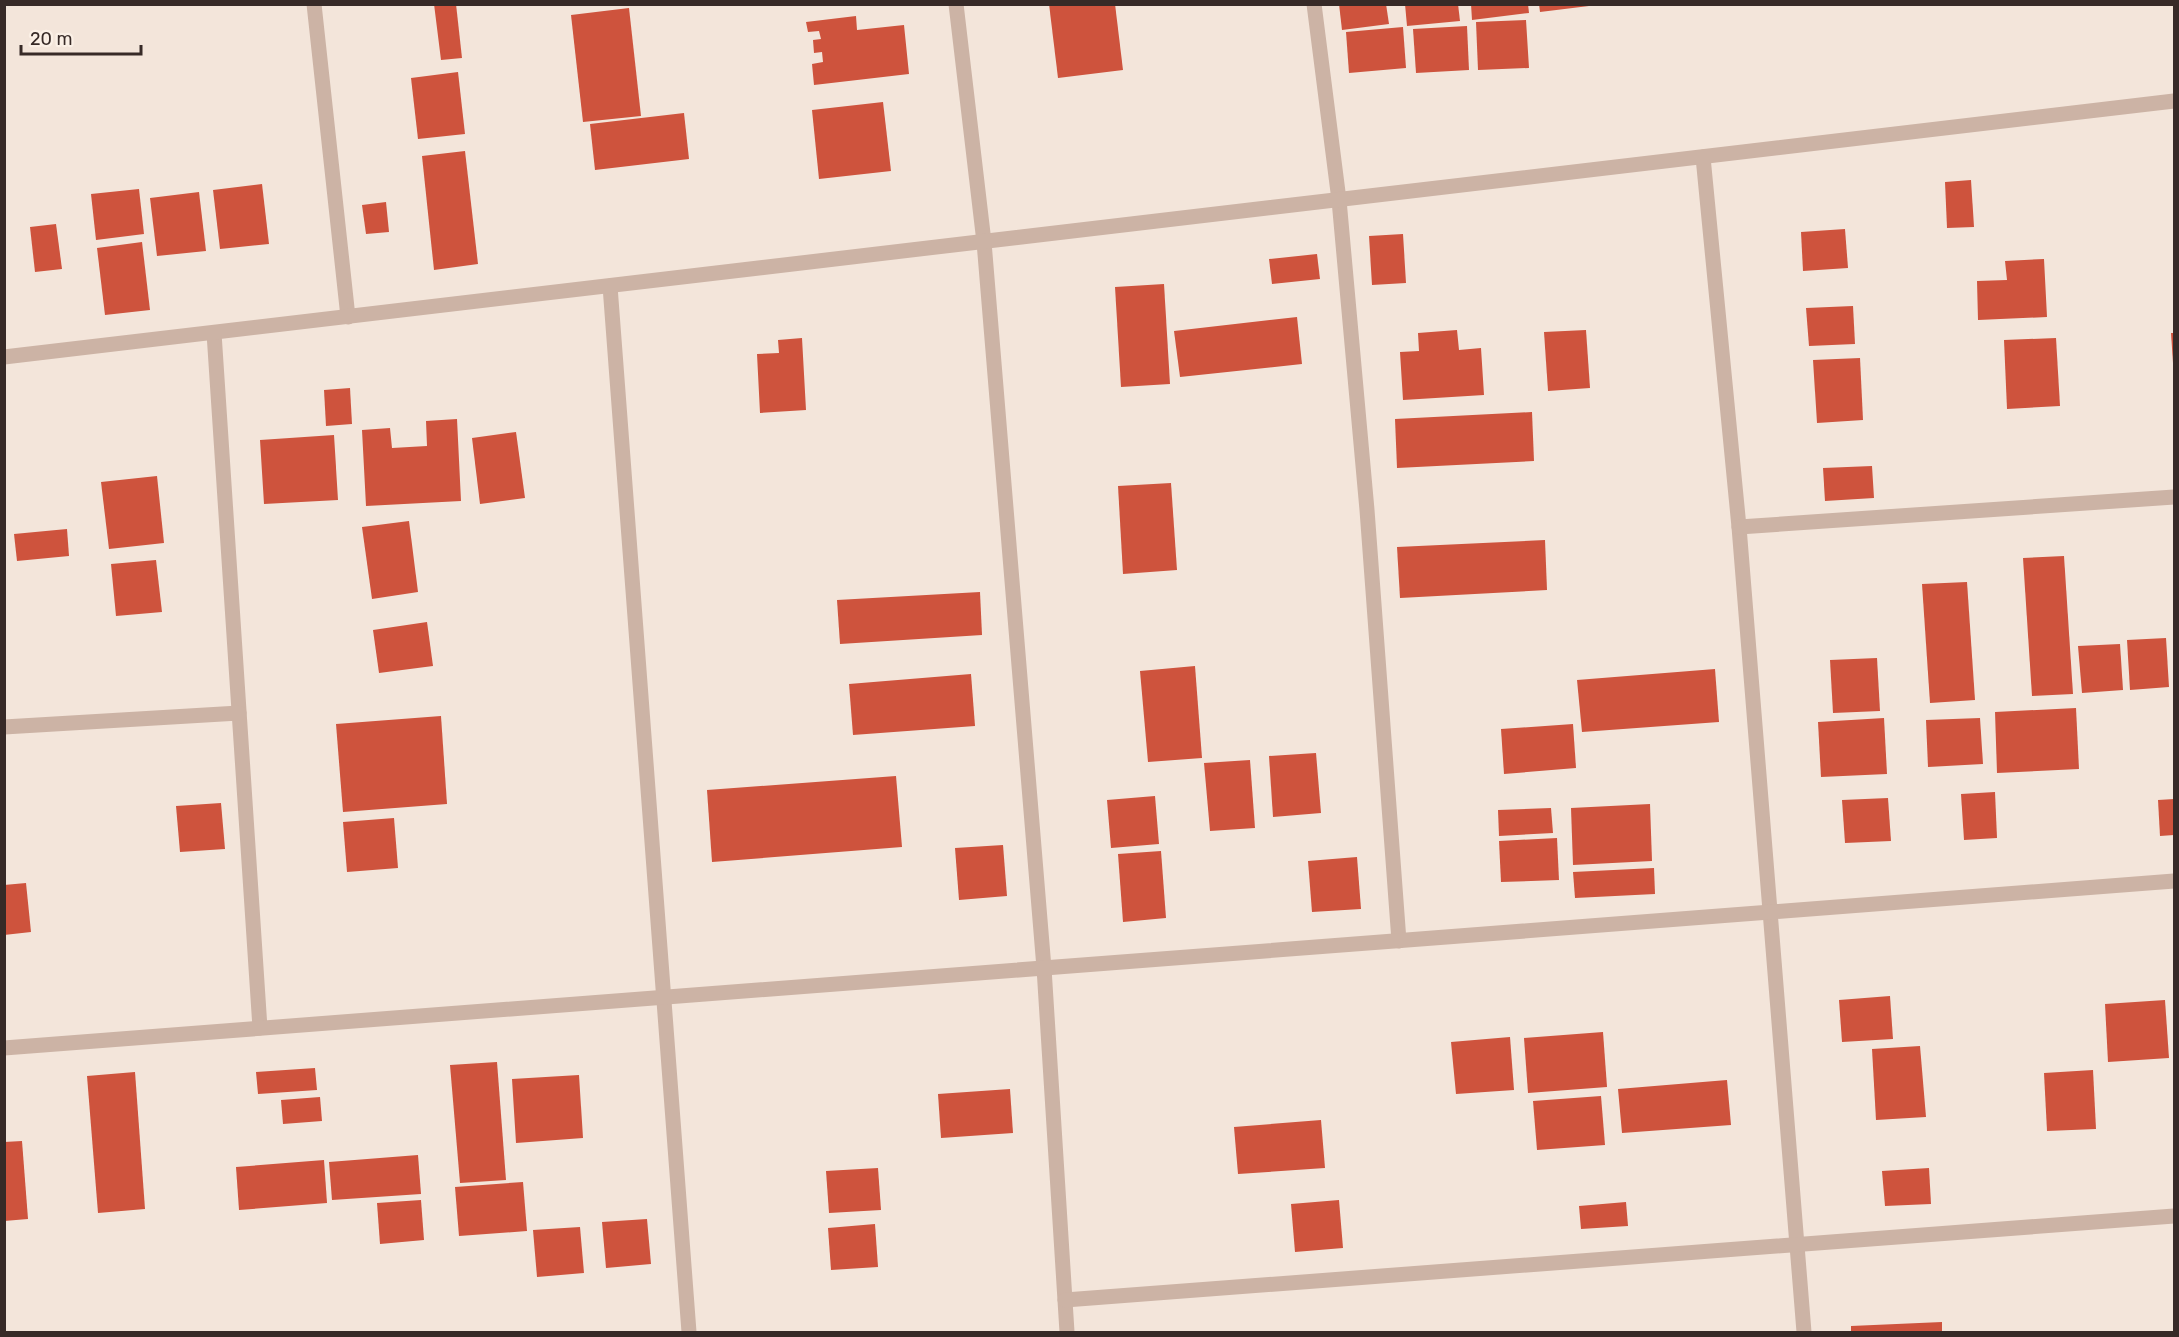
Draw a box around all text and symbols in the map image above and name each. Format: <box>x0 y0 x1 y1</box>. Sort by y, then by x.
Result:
scale bar <box>21 18 141 56</box>
text: 20 m <box>30 28 72 50</box>

